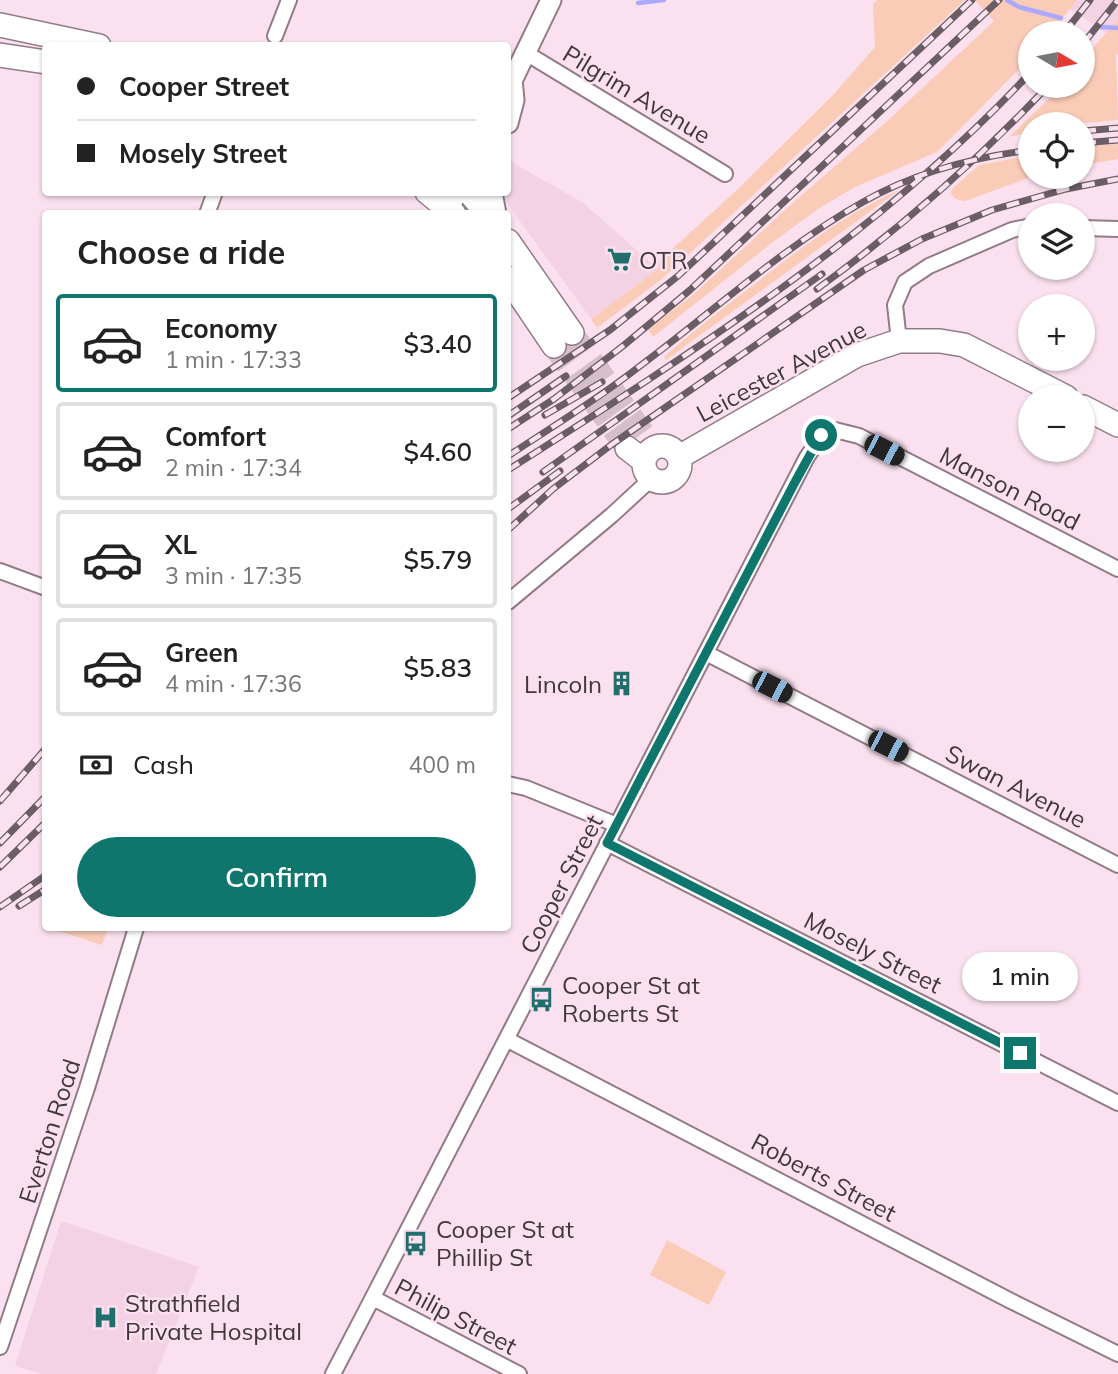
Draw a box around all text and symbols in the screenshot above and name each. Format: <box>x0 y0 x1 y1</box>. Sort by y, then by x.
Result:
north arrow <box>1018 21 1096 98</box>
map controls <box>1018 21 1095 462</box>
street label: Pilgrim Avenue <box>558 38 716 150</box>
text: Cooper Street <box>119 70 289 103</box>
button: locate <box>1018 112 1095 189</box>
text: Mosely Street <box>119 137 287 170</box>
button: layers <box>1018 203 1095 280</box>
text: Choose a ride <box>77 232 285 272</box>
place label: OTR <box>639 245 688 275</box>
supermarket icon: OTR <box>605 246 633 274</box>
button: + <box>1018 294 1095 371</box>
icon: car <box>81 312 144 375</box>
text: Economy <box>165 312 277 345</box>
street label: Leicester Avenue <box>691 314 871 428</box>
text: $3.40 <box>403 327 472 360</box>
text: 1 min · 17:33 <box>165 345 302 374</box>
button: − <box>1018 385 1095 462</box>
route start <box>805 419 837 451</box>
icon: car <box>81 420 144 483</box>
text: Comfort <box>165 420 266 453</box>
car <box>861 431 908 469</box>
text: $4.60 <box>403 435 472 468</box>
street label: Manson Road <box>935 440 1085 536</box>
text: 2 min · 17:34 <box>165 453 302 482</box>
icon: car <box>81 528 144 591</box>
text: XL <box>165 528 197 561</box>
text: $5.79 <box>403 543 472 576</box>
text: 3 min · 17:35 <box>165 561 302 590</box>
icon: car <box>81 636 144 699</box>
text: Green <box>165 636 238 669</box>
text: $5.83 <box>403 651 472 684</box>
car <box>749 668 796 706</box>
text: 4 min · 17:36 <box>165 669 302 698</box>
place label: Lincoln <box>524 669 602 699</box>
building icon: Lincoln <box>608 670 636 698</box>
car <box>865 727 912 765</box>
street label: Swan Avenue <box>941 738 1091 834</box>
icon: cash <box>77 746 115 784</box>
text: Cash <box>133 748 194 781</box>
text: 400 m <box>408 750 476 779</box>
street label: Cooper Street <box>513 810 609 958</box>
button: Confirm <box>77 837 476 917</box>
street label: Mosely Street <box>799 905 947 999</box>
callout: 1 min <box>962 951 1078 1000</box>
text: 1 min <box>990 962 1050 991</box>
place label: Cooper St at Roberts St <box>562 970 700 1028</box>
bus stop icon: Cooper St at Roberts St <box>528 985 556 1013</box>
route end <box>1004 1037 1036 1069</box>
street label: Everton Road <box>12 1055 86 1207</box>
street label: Roberts Street <box>746 1126 902 1228</box>
place label: Cooper St at Phillip St <box>436 1214 574 1272</box>
bus stop icon: Cooper St at Phillip St <box>402 1229 430 1257</box>
street label: Philip Street <box>390 1271 522 1361</box>
place label: Strathfield Private Hospital <box>125 1288 302 1346</box>
hospital icon: Strathfield Private Hospital <box>91 1303 119 1331</box>

